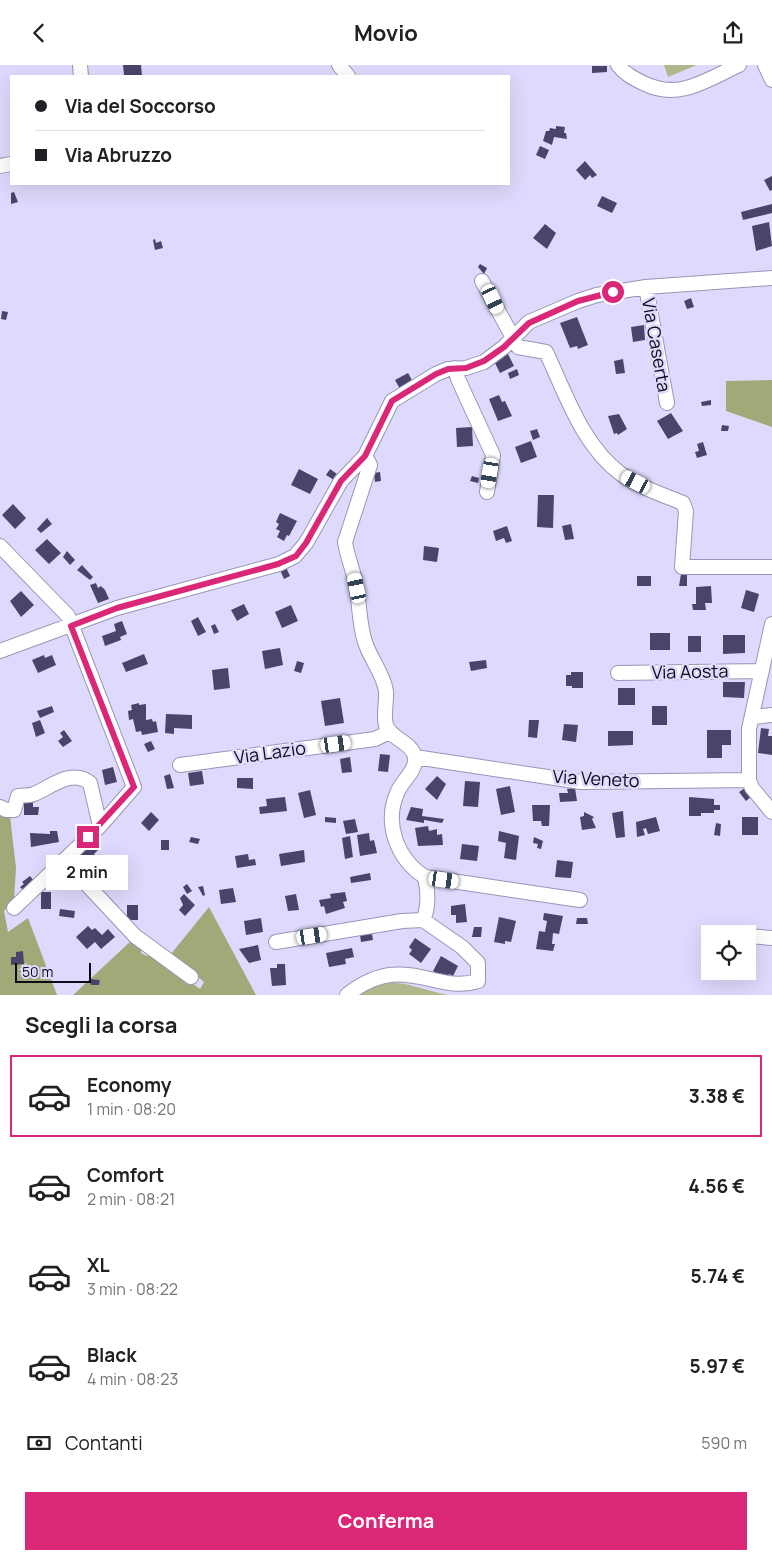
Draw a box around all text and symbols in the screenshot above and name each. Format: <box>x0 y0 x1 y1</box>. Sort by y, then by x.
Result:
text: Movio <box>354 18 418 48</box>
icon: back <box>25 19 53 47</box>
icon: share <box>719 19 747 47</box>
text: Via del Soccorso <box>65 93 216 119</box>
text: Via Abruzzo <box>65 142 172 168</box>
route start <box>602 281 624 303</box>
car <box>479 282 506 316</box>
street label: Via Caserta <box>637 296 677 394</box>
car <box>480 457 499 489</box>
car <box>619 469 652 495</box>
car <box>346 572 367 604</box>
street label: Via Aosta <box>651 658 729 684</box>
car <box>320 734 351 754</box>
street label: Via Lazio <box>233 735 307 769</box>
street label: Via Veneto <box>552 764 640 792</box>
route end <box>77 826 99 848</box>
callout: 2 min <box>47 855 129 889</box>
text: 2 min <box>66 861 108 883</box>
car <box>428 870 459 890</box>
map controls <box>701 925 756 980</box>
button: locate <box>701 925 756 980</box>
car <box>296 926 327 946</box>
scale bar <box>15 960 91 983</box>
text: 50 m <box>22 962 53 981</box>
text: Scegli la corsa <box>25 1010 177 1040</box>
text: Economy <box>87 1072 171 1098</box>
icon: car <box>27 1074 72 1119</box>
text: 3.38 € <box>689 1083 745 1109</box>
text: 1 min · 08:20 <box>87 1098 176 1120</box>
text: Comfort <box>87 1162 164 1188</box>
icon: car <box>27 1164 72 1209</box>
text: 4.56 € <box>688 1173 745 1199</box>
text: 2 min · 08:21 <box>87 1188 175 1210</box>
text: XL <box>87 1252 110 1278</box>
icon: car <box>27 1254 72 1299</box>
text: 5.74 € <box>690 1263 745 1289</box>
text: 3 min · 08:22 <box>87 1278 178 1300</box>
text: Black <box>87 1342 136 1368</box>
icon: car <box>27 1344 72 1389</box>
text: 5.97 € <box>689 1353 745 1379</box>
text: 4 min · 08:23 <box>87 1368 178 1390</box>
icon: cash <box>25 1429 53 1457</box>
text: Contanti <box>65 1430 143 1456</box>
text: 590 m <box>701 1432 747 1454</box>
button: Conferma <box>25 1492 747 1550</box>

